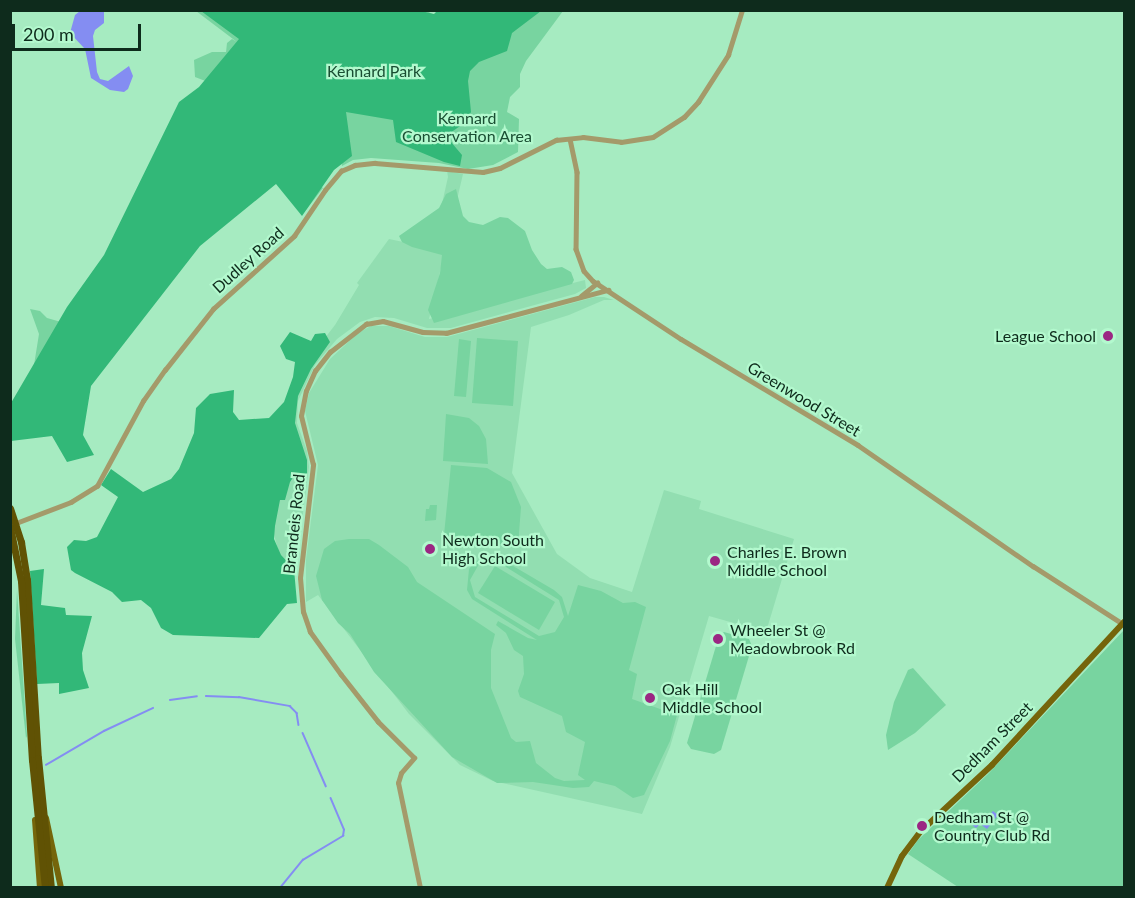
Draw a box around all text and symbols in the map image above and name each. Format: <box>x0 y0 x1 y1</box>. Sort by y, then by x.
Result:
scale bar <box>15 12 144 50</box>
text: 200 m <box>23 23 74 45</box>
park label: Kennard Park <box>327 61 421 81</box>
park label: Kennard Conservation Area <box>402 108 532 146</box>
street label: Dudley Road <box>208 223 288 297</box>
place label: League School <box>995 326 1096 346</box>
marker: League School <box>1101 329 1115 343</box>
street label: Greenwood Street <box>744 358 864 440</box>
street label: Brandeis Road <box>279 473 309 575</box>
place label: Newton South High School <box>442 530 544 568</box>
marker: Newton South High School <box>423 542 437 556</box>
place label: Charles E. Brown Middle School <box>727 542 847 580</box>
marker: Charles E. Brown Middle School <box>708 554 722 568</box>
place label: Wheeler St @ Meadowbrook Rd <box>730 620 855 658</box>
marker: Wheeler St @ Meadowbrook Rd <box>711 632 725 646</box>
place label: Oak Hill Middle School <box>662 679 762 717</box>
marker: Oak Hill Middle School <box>643 691 657 705</box>
street label: Dedham Street <box>948 698 1036 786</box>
place label: Dedham St @ Country Club Rd <box>934 807 1050 845</box>
marker: Dedham St @ Country Club Rd <box>915 819 929 833</box>

